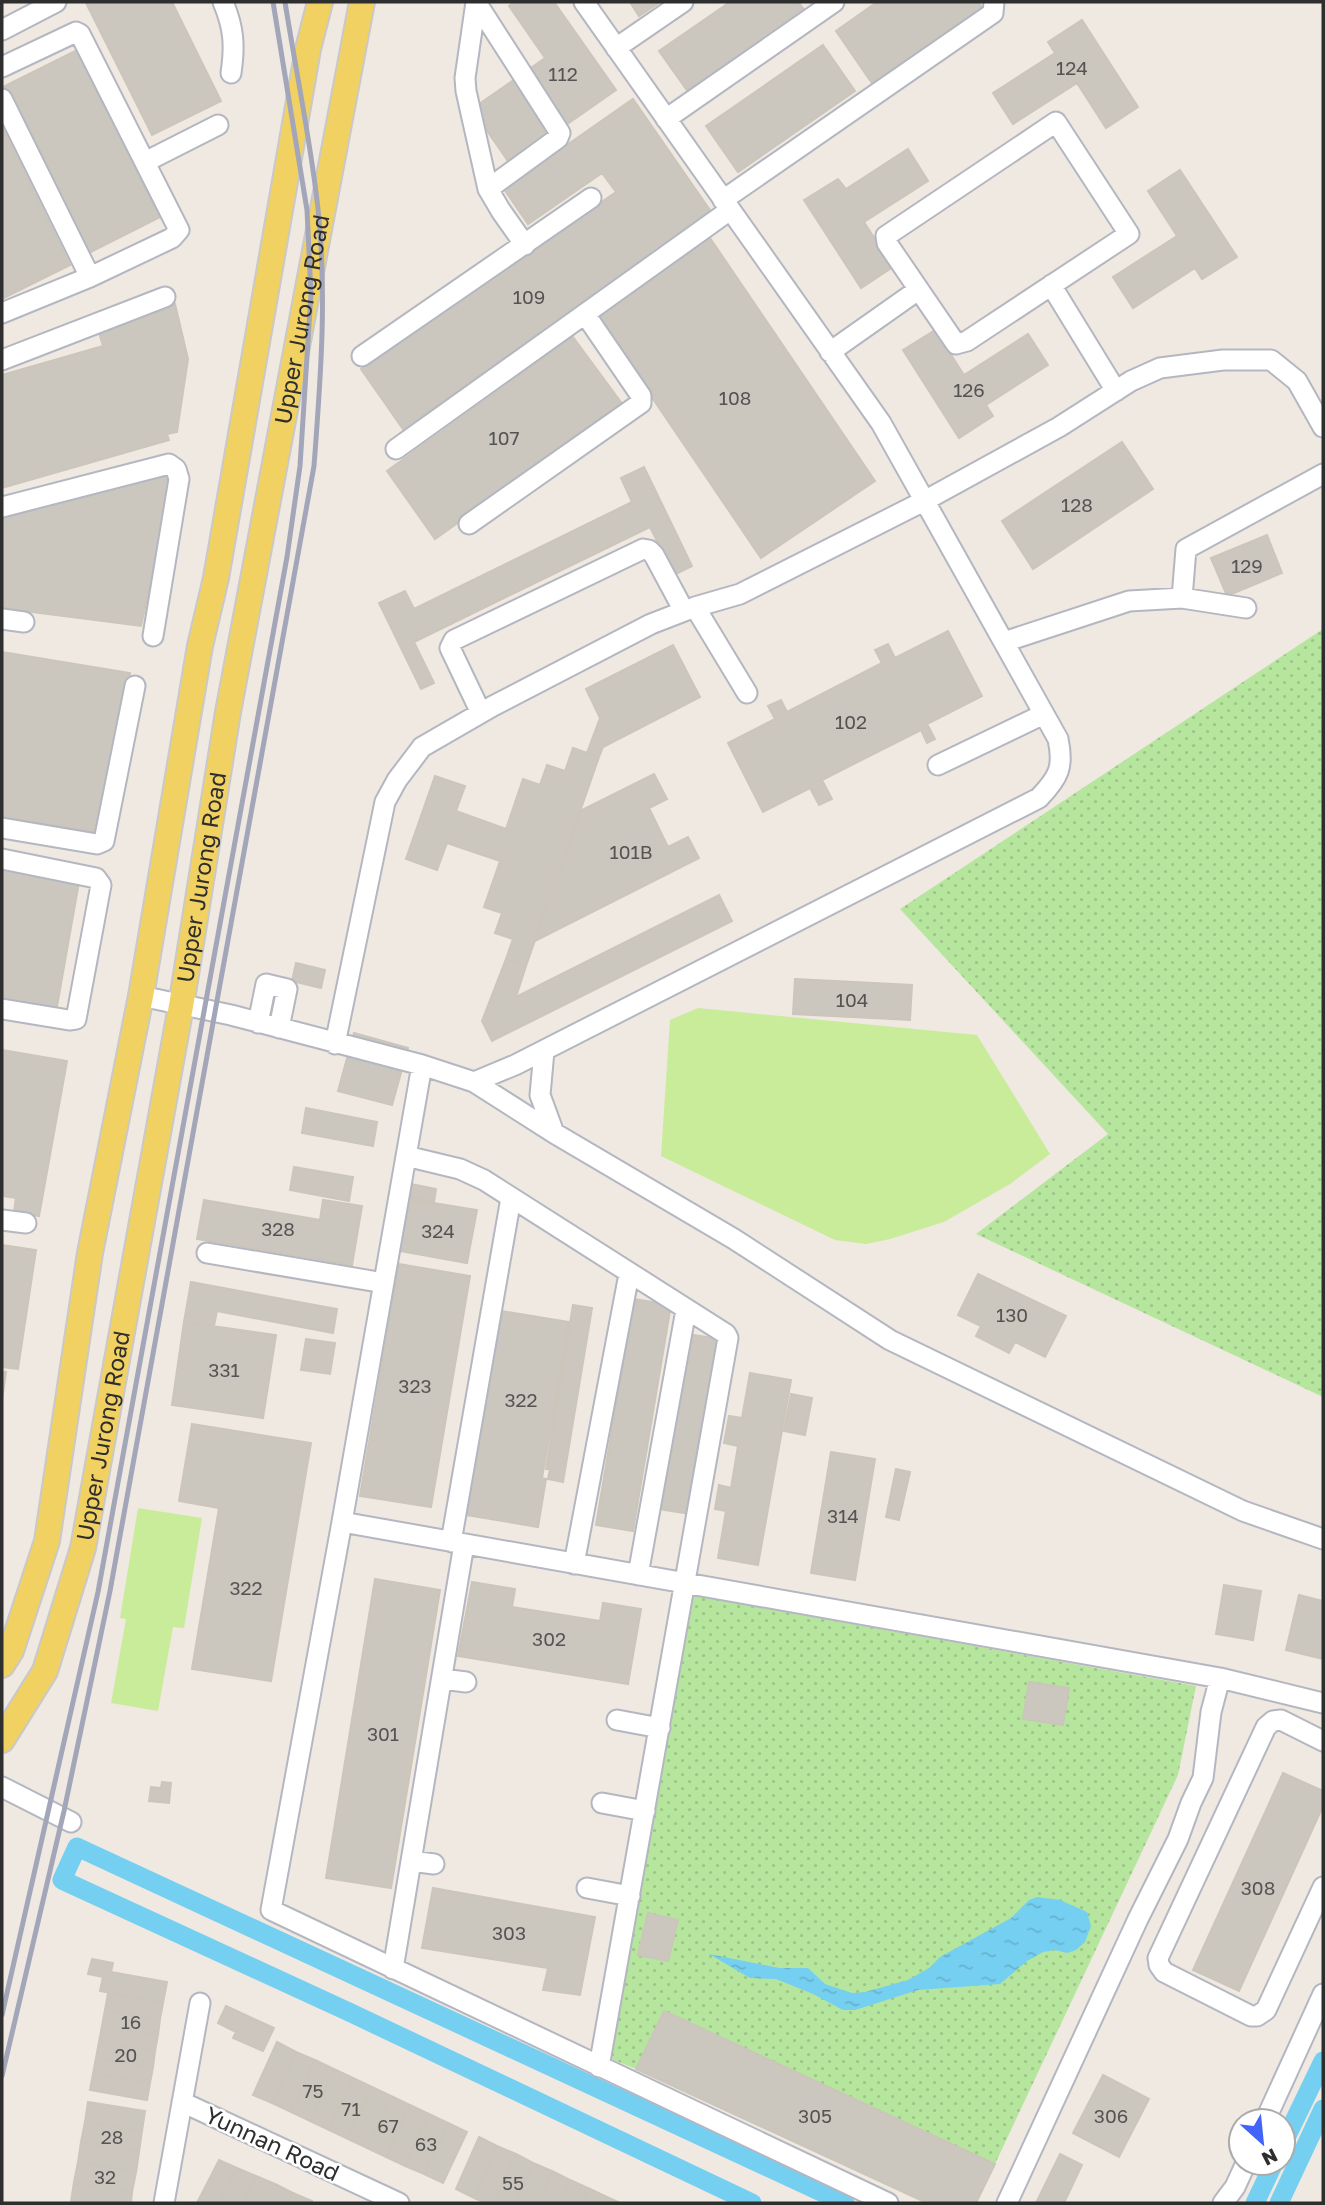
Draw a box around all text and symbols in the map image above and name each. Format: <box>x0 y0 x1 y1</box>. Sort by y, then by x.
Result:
house number: 124 <box>1056 56 1088 79</box>
house number: 112 <box>548 62 578 85</box>
street label: Upper Jurong Road <box>268 212 335 426</box>
house number: 109 <box>513 285 545 308</box>
house number: 126 <box>953 378 985 401</box>
house number: 108 <box>719 386 751 409</box>
house number: 107 <box>488 426 520 449</box>
house number: 128 <box>1061 493 1093 516</box>
house number: 129 <box>1231 554 1263 577</box>
house number: 102 <box>835 710 867 733</box>
street label: Upper Jurong Road <box>170 770 231 985</box>
house number: 101B <box>610 840 652 863</box>
house number: 104 <box>836 988 868 1011</box>
house number: 328 <box>261 1217 295 1240</box>
house number: 324 <box>421 1219 455 1242</box>
house number: 130 <box>996 1303 1028 1326</box>
street label: Upper Jurong Road <box>70 1328 135 1543</box>
house number: 331 <box>208 1358 240 1381</box>
house number: 323 <box>398 1374 432 1397</box>
house number: 322 <box>504 1388 538 1411</box>
house number: 314 <box>827 1504 859 1527</box>
house number: 322 <box>229 1576 263 1599</box>
house number: 302 <box>532 1627 566 1650</box>
house number: 301 <box>367 1722 399 1745</box>
house number: 308 <box>1241 1876 1275 1899</box>
house number: 303 <box>492 1921 526 1944</box>
house number: 16 <box>121 2010 141 2033</box>
house number: 20 <box>115 2043 137 2066</box>
house number: 75 <box>302 2079 324 2102</box>
house number: 71 <box>341 2097 361 2120</box>
street label: Yunnan Road <box>201 2100 344 2186</box>
house number: 305 <box>798 2104 832 2127</box>
house number: 306 <box>1094 2104 1128 2127</box>
north arrow <box>1227 2107 1297 2177</box>
house number: 67 <box>377 2114 399 2137</box>
house number: 28 <box>101 2125 123 2148</box>
house number: 63 <box>415 2132 437 2155</box>
text: N <box>1258 2144 1282 2171</box>
house number: 32 <box>94 2165 116 2188</box>
house number: 55 <box>502 2171 524 2194</box>

